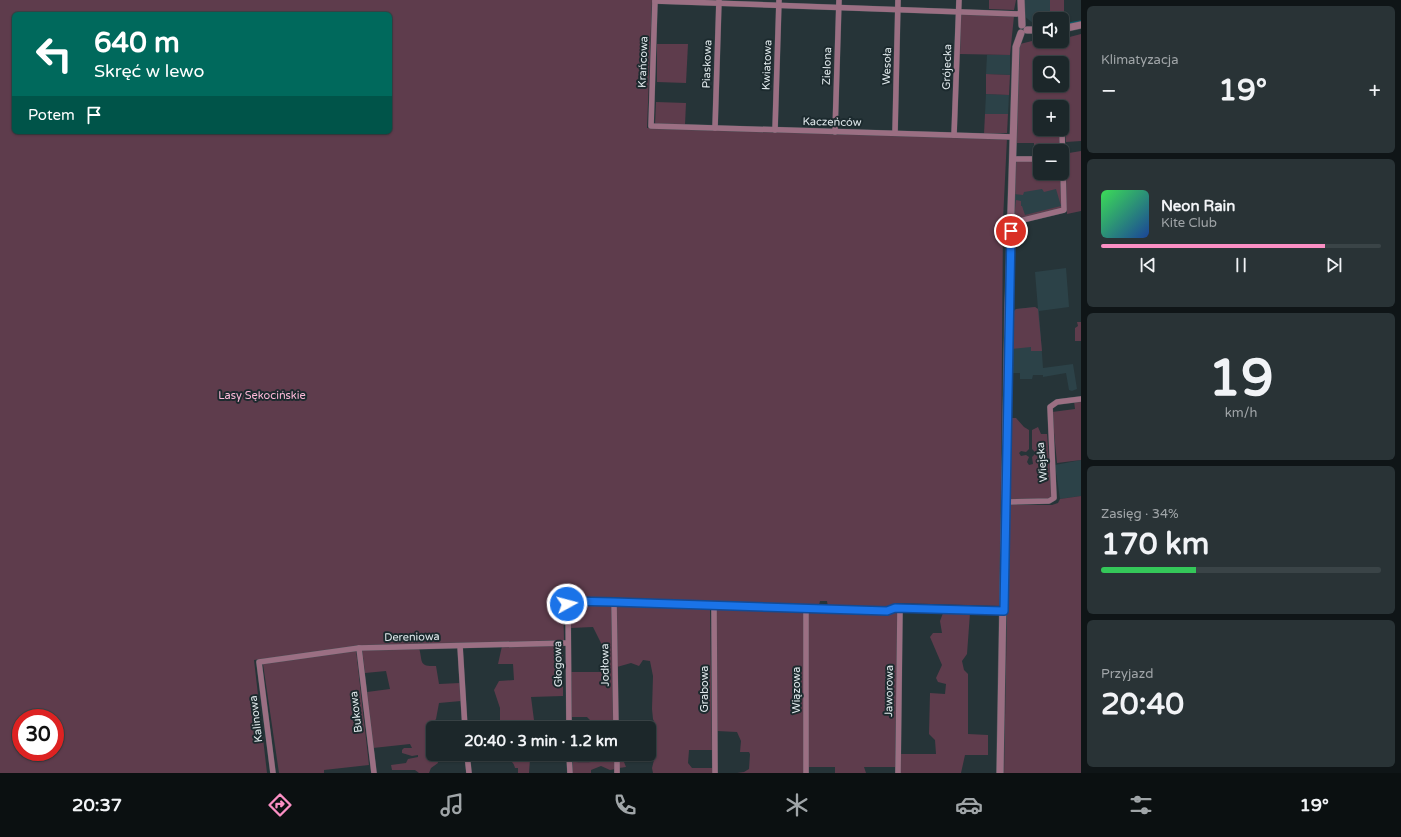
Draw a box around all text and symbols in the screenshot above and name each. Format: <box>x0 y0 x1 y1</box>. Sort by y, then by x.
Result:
map controls <box>1033 12 1069 180</box>
button: sound <box>1033 12 1069 48</box>
text: 640 m <box>94 26 180 60</box>
icon: left <box>28 28 80 80</box>
street label: Krańcowa <box>636 36 650 88</box>
street label: Piaskowa <box>700 39 714 89</box>
street label: Kwiatowa <box>760 40 774 90</box>
street label: Grójecka <box>940 44 954 90</box>
street label: Zielona <box>820 47 834 85</box>
street label: Wesoła <box>880 47 894 85</box>
text: Klimatyzacja <box>1101 52 1178 68</box>
button: search <box>1033 56 1069 92</box>
text: Skręć w lewo <box>94 60 204 82</box>
text: 19° <box>1218 72 1267 109</box>
text: − <box>1101 78 1117 104</box>
text: + <box>1369 78 1381 104</box>
button: + <box>1033 100 1069 136</box>
icon: arrive <box>83 104 105 126</box>
text: Potem <box>28 106 75 124</box>
street label: Kaczeńców <box>802 115 862 129</box>
button: − <box>1033 144 1069 180</box>
text: Neon Rain <box>1161 197 1235 215</box>
pin <box>994 214 1028 248</box>
text: Kite Club <box>1161 215 1217 231</box>
icon: arrive <box>1000 220 1022 242</box>
icon: previous <box>1137 254 1159 276</box>
icon: pause <box>1230 254 1252 276</box>
icon: next <box>1323 254 1345 276</box>
text: 19 <box>1208 347 1274 410</box>
park label: Lasy Sękocińskie <box>218 389 306 402</box>
text: km/h <box>1225 405 1257 421</box>
street label: Wiejska <box>1034 441 1050 483</box>
text: Zasięg · 34% <box>1101 506 1179 522</box>
text: 170 km <box>1101 526 1209 563</box>
position arrow <box>546 583 588 625</box>
street label: Dereniowa <box>384 630 440 644</box>
street label: Głogowa <box>551 641 565 687</box>
street label: Jodłowa <box>598 643 612 687</box>
street label: Grabowa <box>698 665 711 713</box>
street label: Jaworowa <box>882 665 896 717</box>
text: Przyjazd <box>1101 666 1153 682</box>
street label: Wiązowa <box>790 667 803 713</box>
text: 20:40 <box>1101 686 1184 723</box>
street label: Bukowa <box>347 691 365 733</box>
street label: Kalinowa <box>247 695 265 743</box>
speed limit sign: 30 <box>12 709 64 761</box>
text: 20:40 · 3 min · 1.2 km <box>464 732 618 750</box>
icon: directions <box>266 791 294 819</box>
icon: music <box>438 791 466 819</box>
icon: phone <box>611 791 639 819</box>
icon: climate <box>783 791 811 819</box>
icon: car <box>955 791 983 819</box>
icon: filters <box>1127 791 1155 819</box>
text: 20:37 <box>72 794 122 816</box>
text: 19° <box>1299 794 1329 816</box>

